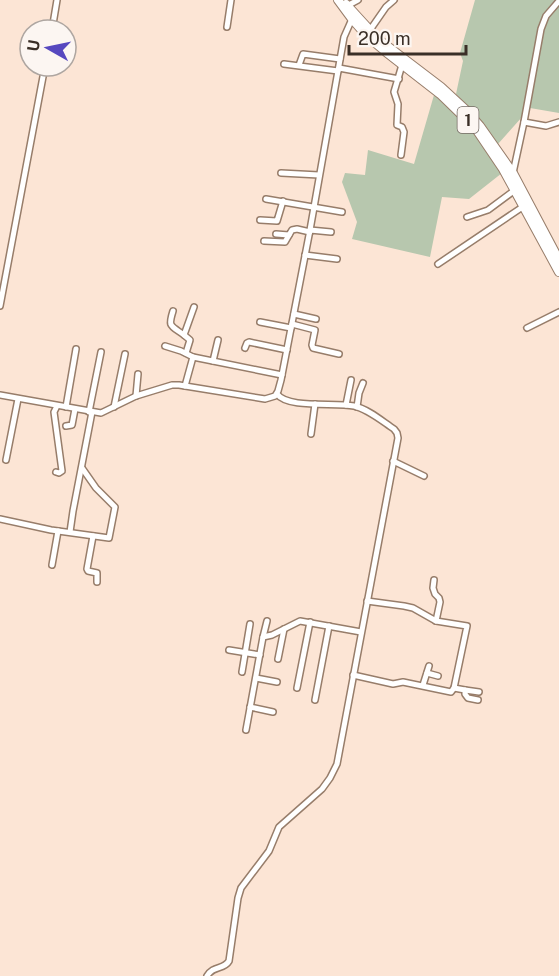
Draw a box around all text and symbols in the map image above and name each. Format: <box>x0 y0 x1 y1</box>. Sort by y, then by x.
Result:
north arrow <box>18 18 78 78</box>
scale bar <box>349 18 466 56</box>
text: 200 m <box>358 28 411 49</box>
text: U <box>23 39 44 53</box>
road number: 1 <box>458 107 478 133</box>

